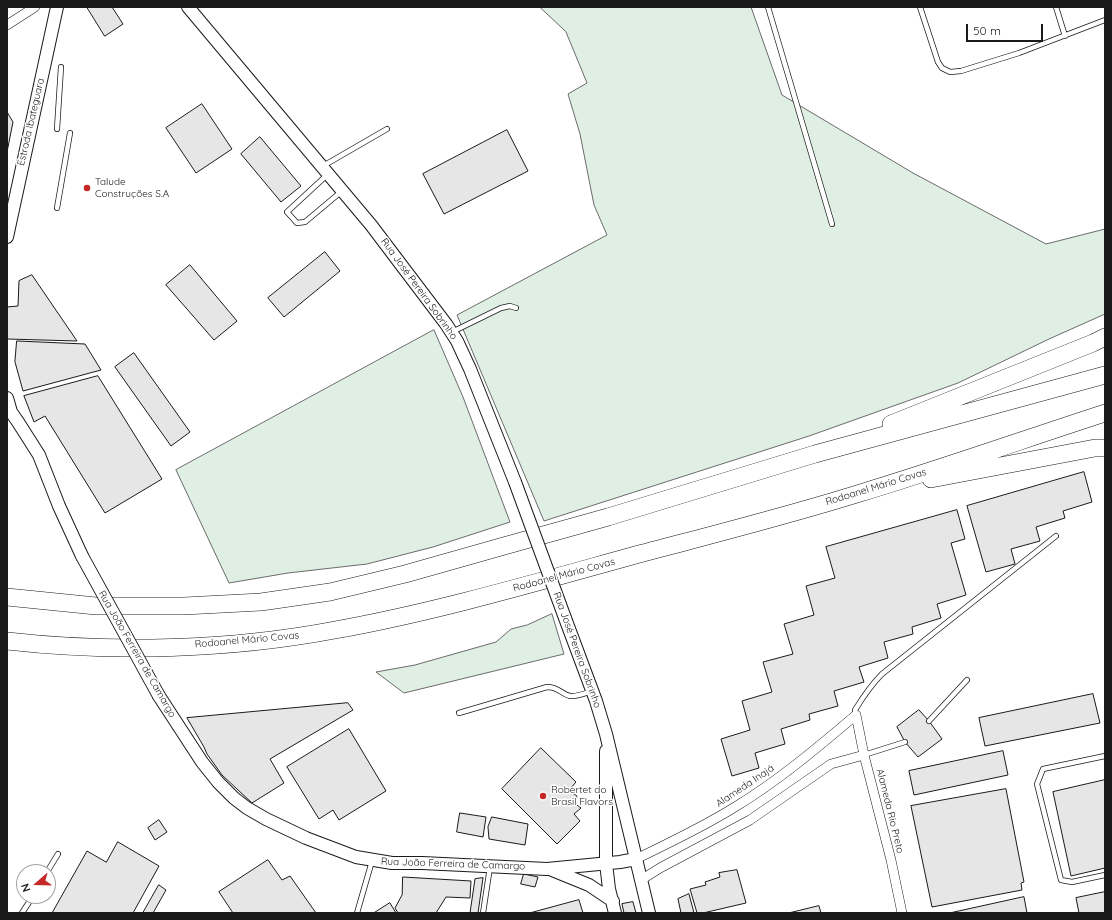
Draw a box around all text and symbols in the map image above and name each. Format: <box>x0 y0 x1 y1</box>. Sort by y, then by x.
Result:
scale bar <box>968 16 1045 42</box>
text: 50 m <box>973 23 1001 38</box>
street label: Estrada Ibateguara <box>15 77 47 167</box>
place label: Talude Construções S.A <box>95 176 169 200</box>
marker: Talude Construções S.A <box>82 183 92 193</box>
street label: Rua José Pereira Sobrinho <box>378 236 460 342</box>
street label: Rodoanel Mário Covas <box>824 466 928 508</box>
street label: Rodoanel Mário Covas <box>512 556 616 594</box>
street label: Rua João Ferreira de Camargo <box>96 588 178 720</box>
street label: Rua José Pereira Sobrinho <box>550 590 604 710</box>
street label: Rodoanel Mário Covas <box>194 629 300 651</box>
street label: Alameda Inajá <box>714 762 776 810</box>
street label: Alameda Rio Preto <box>874 767 906 855</box>
place label: Robertet do Brasil Flavors <box>551 784 613 808</box>
marker: Robertet do Brasil Flavors <box>538 791 548 801</box>
street label: Rua João Ferreira de Camargo <box>381 855 525 873</box>
north arrow <box>16 864 56 904</box>
text: N <box>18 882 34 894</box>

